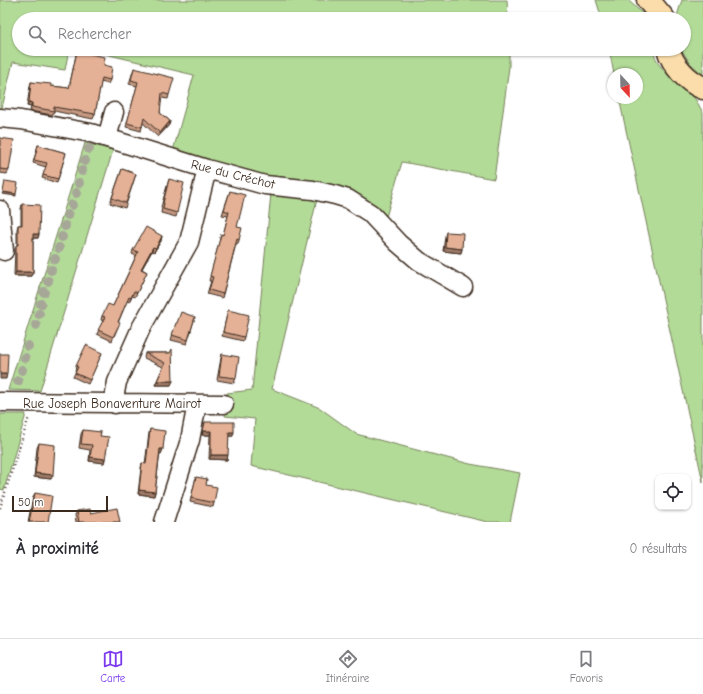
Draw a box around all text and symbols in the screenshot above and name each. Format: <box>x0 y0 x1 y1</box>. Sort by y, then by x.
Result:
search box <box>12 12 691 56</box>
icon: search <box>26 23 48 45</box>
text: Rechercher <box>58 25 131 43</box>
north arrow <box>607 68 643 104</box>
street label: Rue du Créchot <box>189 156 278 192</box>
street label: Rue Joseph Bonaventure Mairot <box>23 396 202 411</box>
map controls <box>655 474 691 510</box>
button: locate <box>655 474 691 510</box>
scale bar <box>12 494 108 513</box>
text: 50 m <box>18 496 43 509</box>
text: À proximité <box>16 539 99 558</box>
text: 0 résultats <box>629 541 687 556</box>
tab: Carte <box>100 648 125 685</box>
tab: Itinéraire <box>326 648 369 685</box>
tab: Favoris <box>570 648 603 685</box>

